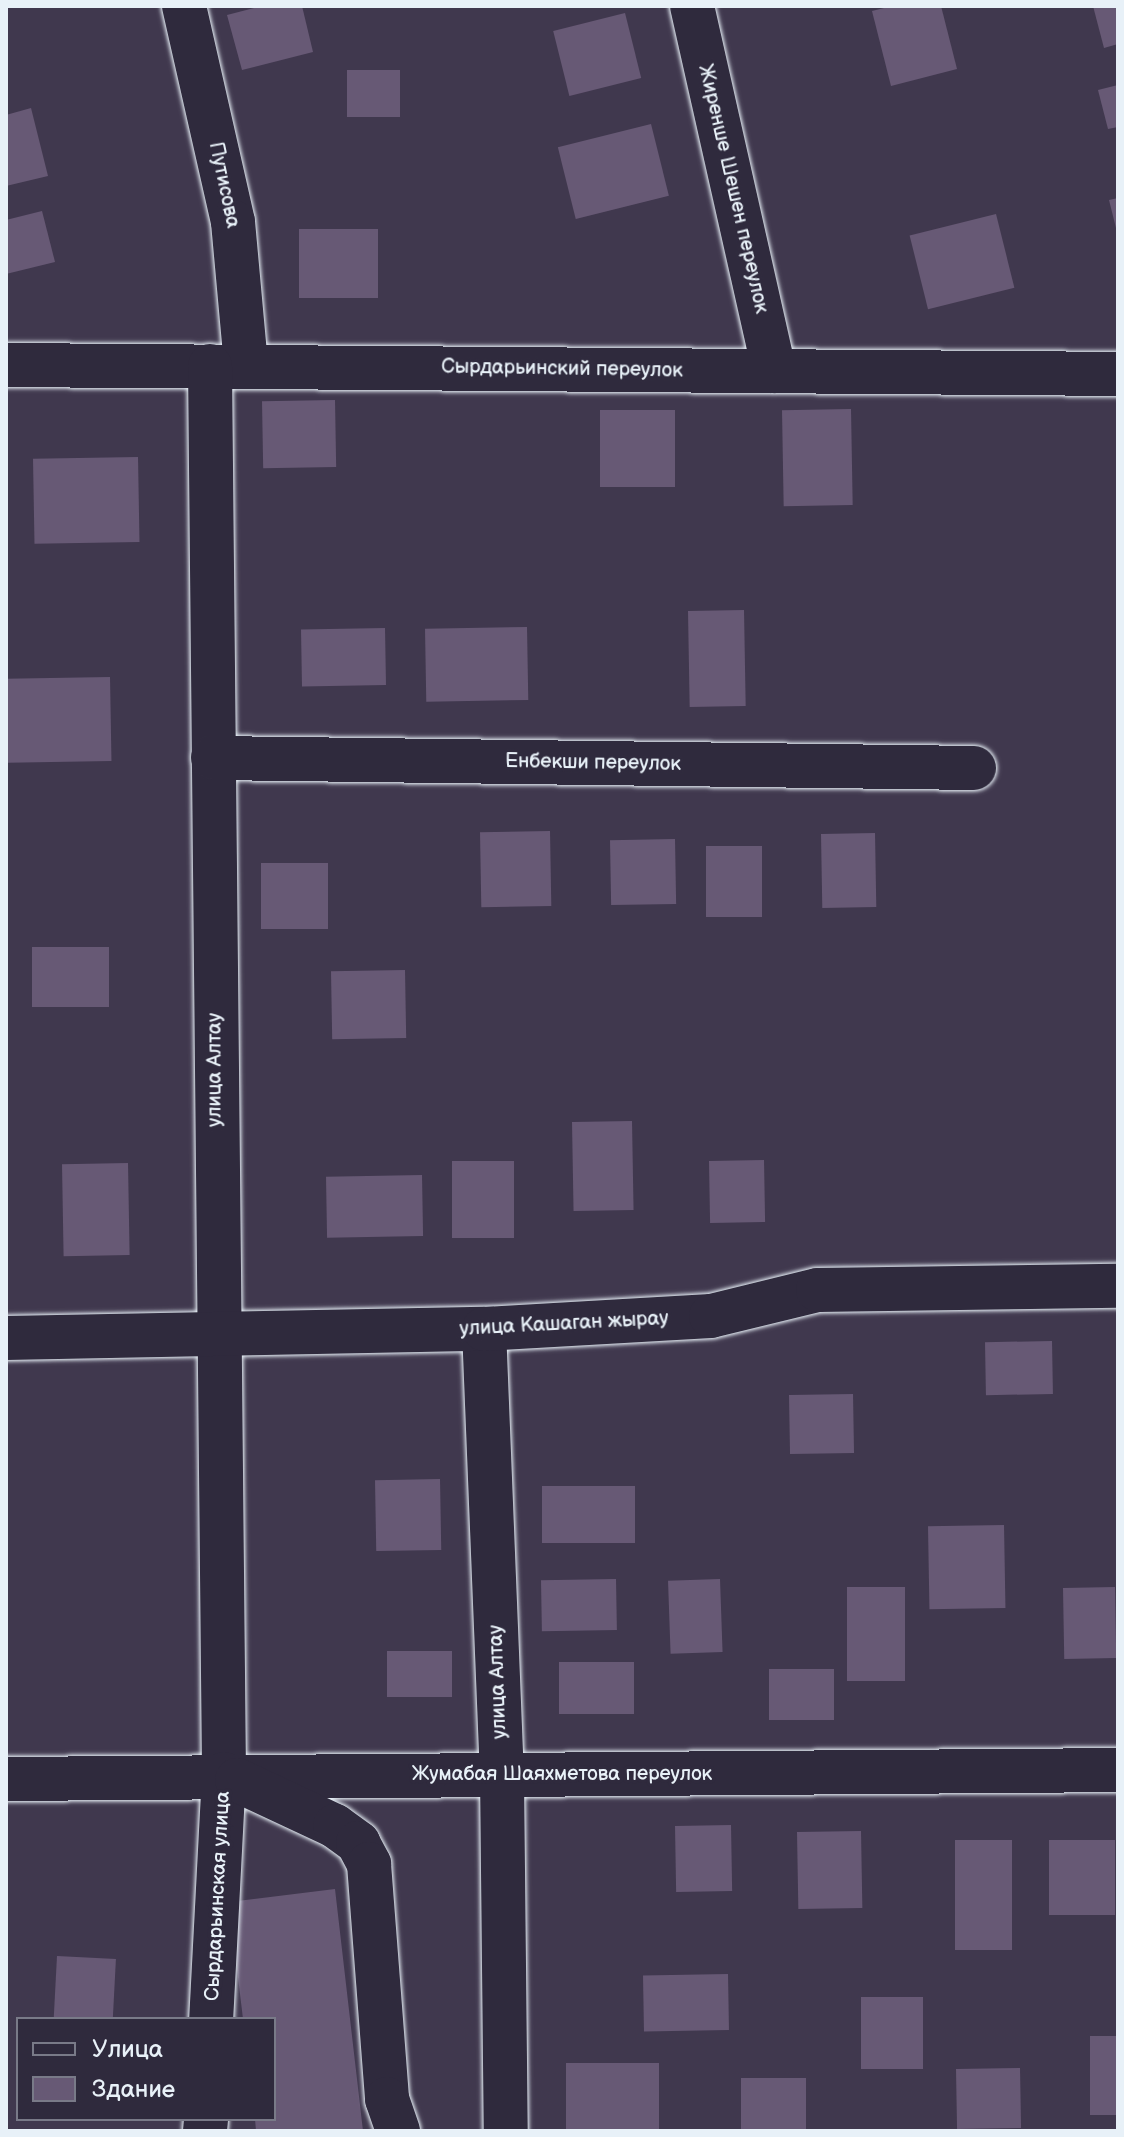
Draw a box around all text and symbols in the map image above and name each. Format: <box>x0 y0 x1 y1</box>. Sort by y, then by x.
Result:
street label: Жиренше Шешен переулок <box>693 62 773 316</box>
street label: Путисова <box>203 140 245 230</box>
street label: Сырдарьинский переулок <box>441 355 683 383</box>
street label: Енбекши переулок <box>505 749 681 777</box>
street label: улица Алтау <box>203 1013 227 1127</box>
street label: улица Кашаган жырау <box>459 1307 669 1341</box>
street label: улица Алтау <box>484 1625 512 1739</box>
street label: Жумабая Шаяхметова переулок <box>412 1762 712 1786</box>
street label: Сырдарьинская улица <box>201 1790 235 2002</box>
legend <box>16 2017 276 2121</box>
text: Улица <box>92 2035 163 2064</box>
text: Здание <box>92 2075 175 2104</box>

